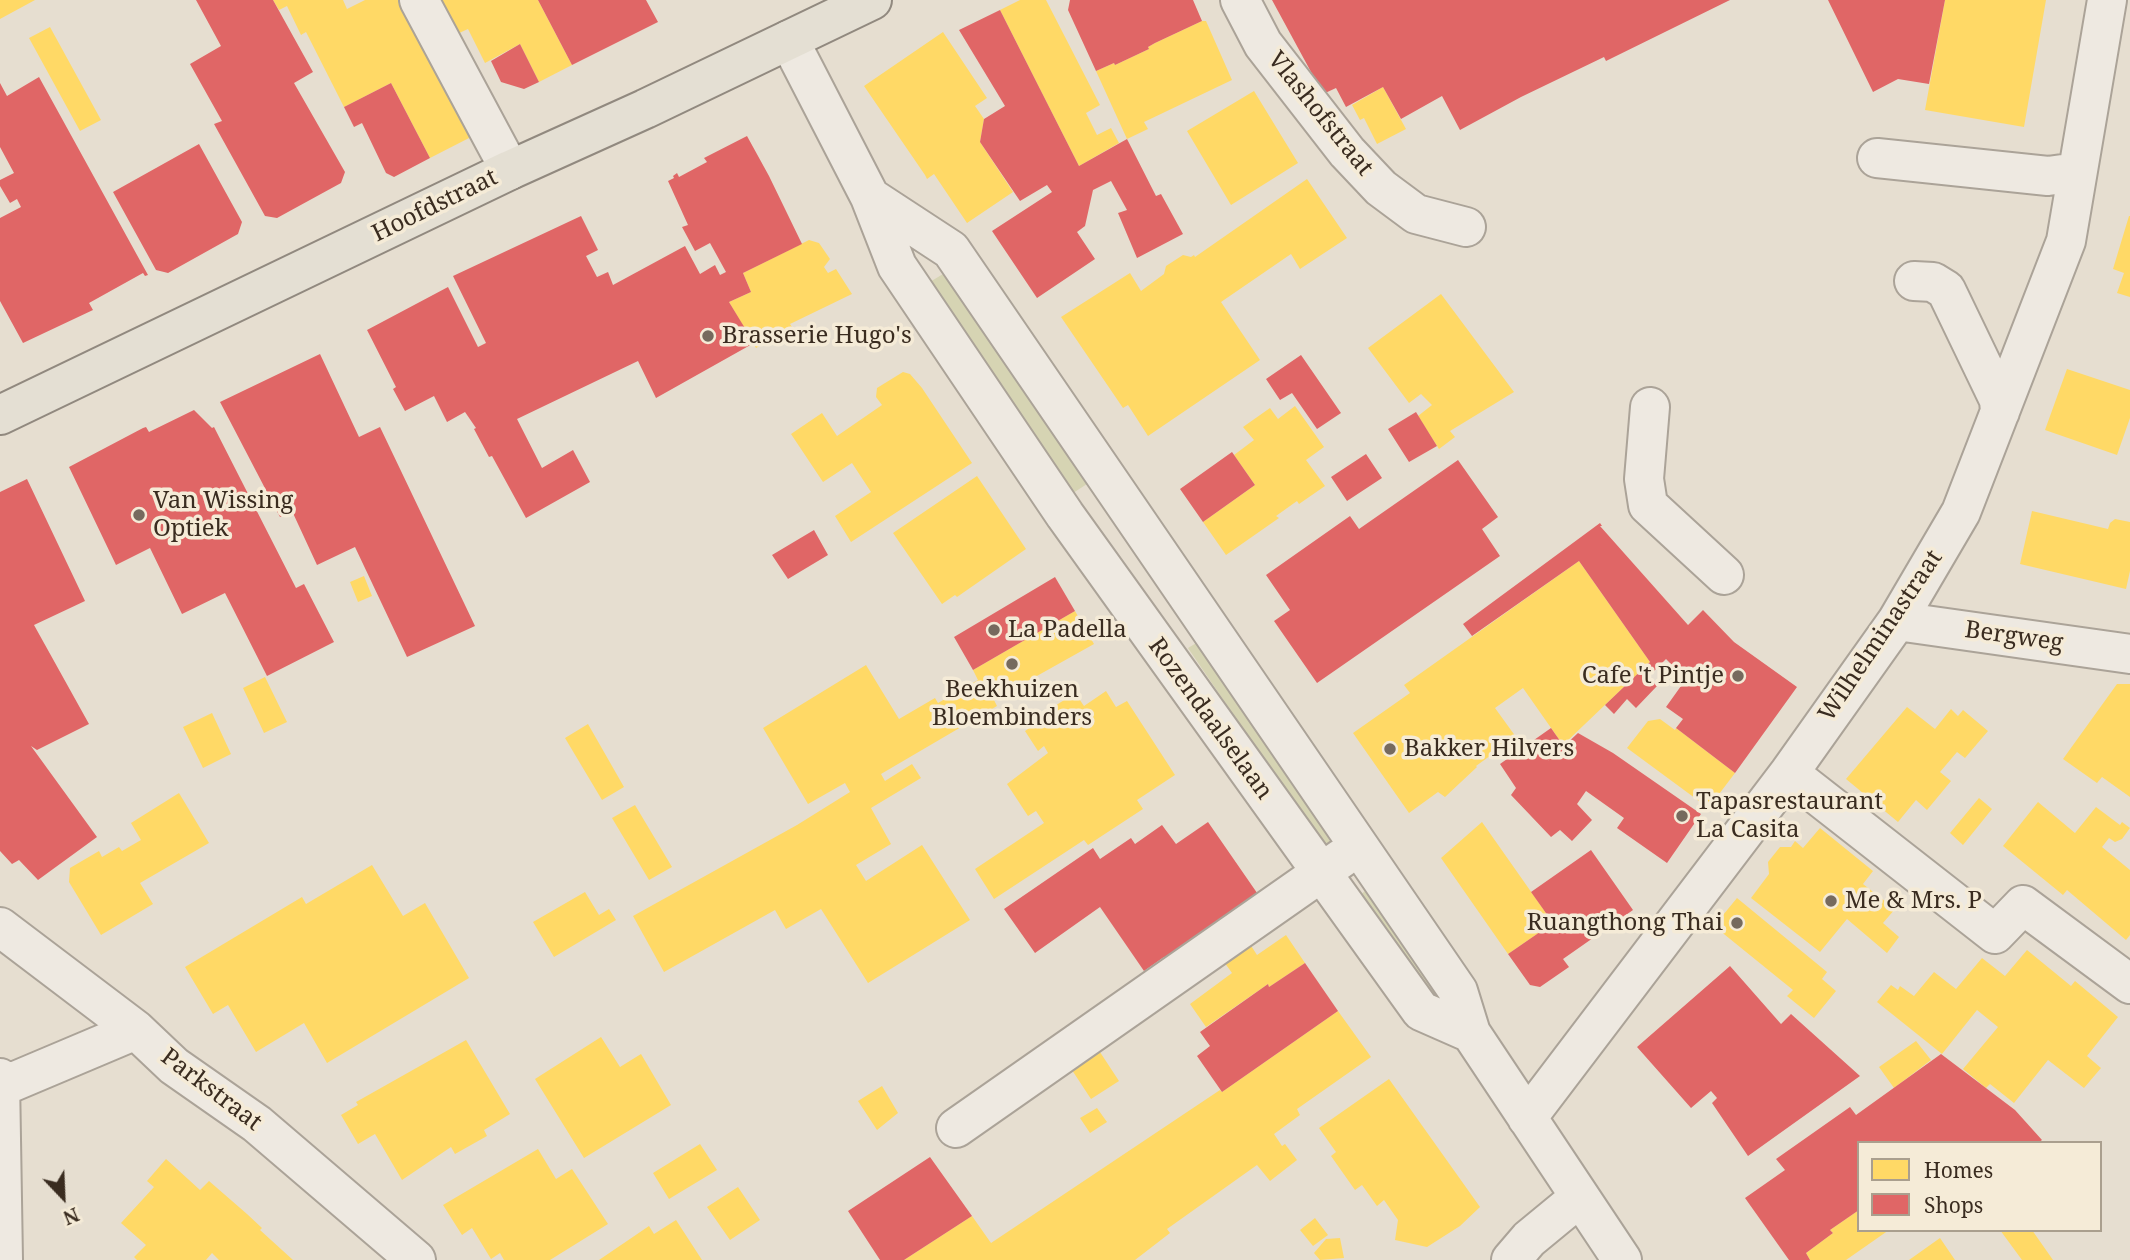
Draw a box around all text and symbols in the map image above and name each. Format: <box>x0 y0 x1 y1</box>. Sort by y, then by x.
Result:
street label: Vlashofstraat <box>1261 46 1379 182</box>
street label: Hoofdstraat <box>368 163 502 249</box>
place label: Brasserie Hugo's <box>722 322 912 350</box>
marker: Brasserie Hugo's <box>700 328 716 344</box>
place label: Van Wissing Optiek <box>153 487 294 543</box>
marker: Van Wissing Optiek <box>131 507 147 523</box>
street label: Wilhelminastraat <box>1813 545 1949 727</box>
place label: La Padella <box>1008 616 1127 644</box>
street label: Bergweg <box>1963 616 2065 658</box>
marker: La Padella <box>986 622 1002 638</box>
street label: Rozendaalselaan <box>1142 632 1278 806</box>
marker: Beekhuizen Bloembinders <box>1004 656 1020 672</box>
place label: Cafe 't Pintje <box>1582 662 1724 690</box>
marker: Cafe 't Pintje <box>1730 668 1746 684</box>
place label: Beekhuizen Bloembinders <box>932 676 1092 732</box>
place label: Bakker Hilvers <box>1404 735 1574 763</box>
marker: Bakker Hilvers <box>1382 741 1398 757</box>
place label: Tapasrestaurant La Casita <box>1696 788 1883 844</box>
marker: Tapasrestaurant La Casita <box>1674 808 1690 824</box>
place label: Me & Mrs. P <box>1845 887 1982 915</box>
marker: Me & Mrs. P <box>1823 893 1839 909</box>
place label: Ruangthong Thai <box>1527 909 1723 937</box>
marker: Ruangthong Thai <box>1729 915 1745 931</box>
street label: Parkstraat <box>155 1043 267 1137</box>
legend <box>1857 1141 2102 1232</box>
text: Homes <box>1924 1156 1993 1184</box>
north arrow <box>28 1162 98 1232</box>
text: Shops <box>1924 1191 1983 1219</box>
text: N <box>59 1201 83 1231</box>

